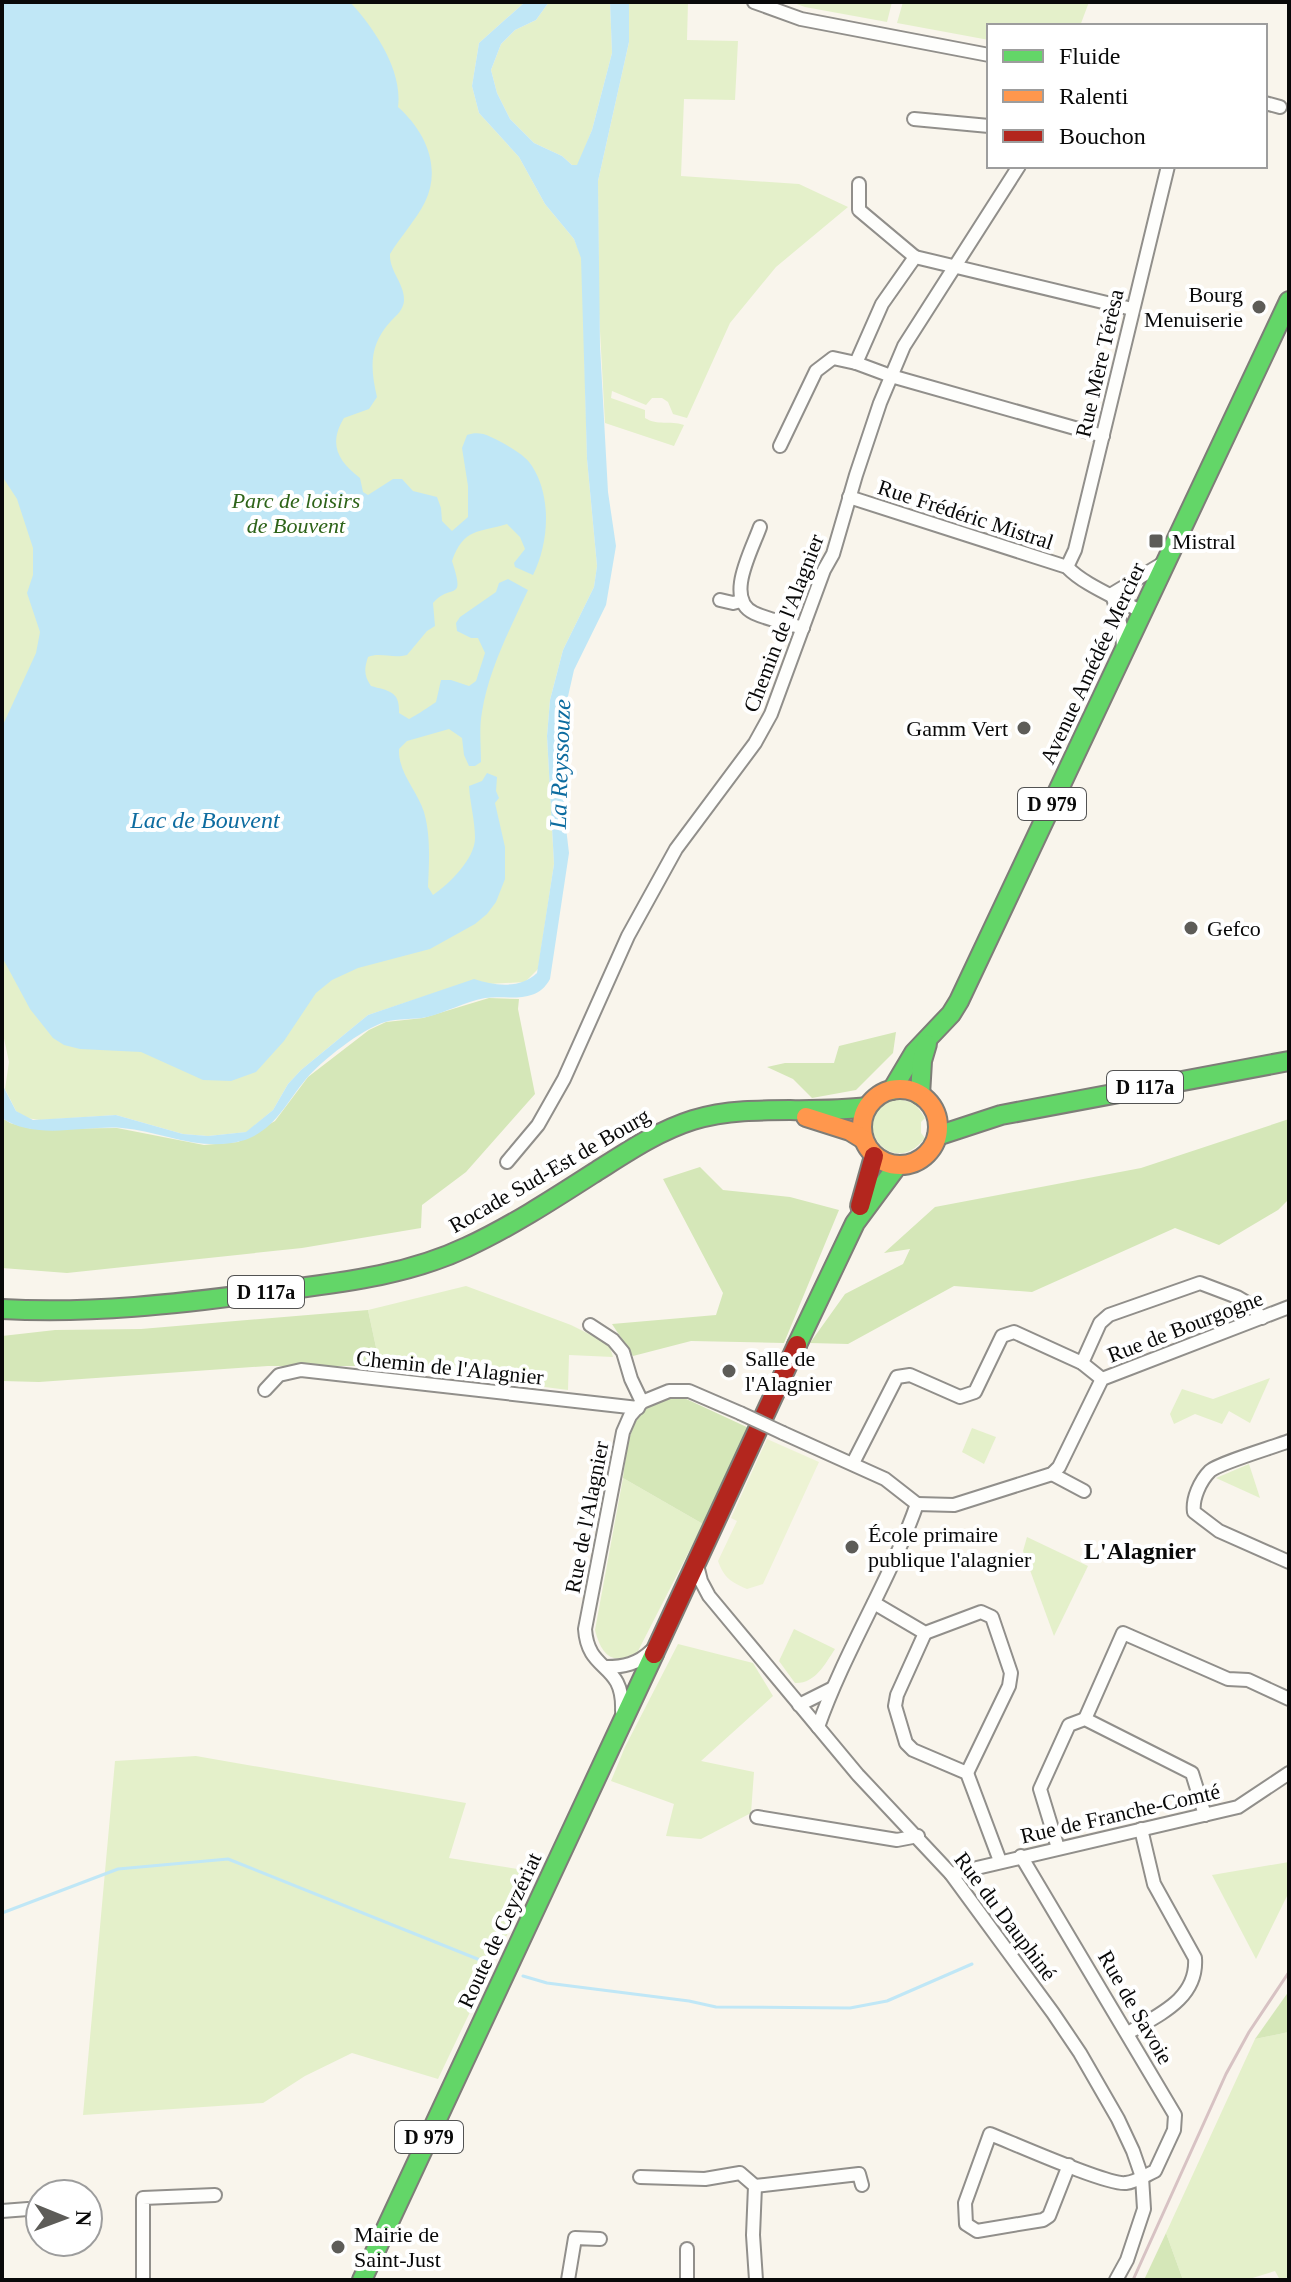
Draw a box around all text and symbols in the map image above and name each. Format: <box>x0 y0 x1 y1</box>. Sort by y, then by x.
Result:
legend <box>987 24 1267 168</box>
text: Fluide <box>1059 43 1120 69</box>
text: Ralenti <box>1059 83 1129 109</box>
text: Bouchon <box>1059 123 1146 149</box>
place label: Bourg Menuiserie <box>1144 282 1243 332</box>
street label: Rue Mère Térèsa <box>1070 286 1129 440</box>
marker: Bourg Menuiserie <box>1250 298 1268 316</box>
street label: Rue Frédéric Mistral <box>875 474 1057 555</box>
park label: Parc de loisirs de Bouvent <box>231 488 360 538</box>
place label: Mistral <box>1172 529 1236 554</box>
street label: Chemin de l'Alagnier <box>738 530 829 716</box>
marker: Mistral <box>1147 532 1165 550</box>
street label: Avenue Amédée Mercier <box>1035 558 1150 768</box>
water label: La Reyssouze <box>545 698 575 830</box>
place label: Gamm Vert <box>906 716 1008 741</box>
marker: Gamm Vert <box>1015 719 1033 737</box>
road number: D 979 <box>1018 788 1086 820</box>
water label: Lac de Bouvent <box>129 807 281 833</box>
place label: Gefco <box>1207 916 1261 941</box>
marker: Gefco <box>1182 919 1200 937</box>
road number: D 117a <box>1107 1071 1183 1103</box>
street label: Rocade Sud-Est de Bourg <box>444 1103 654 1238</box>
road number: D 117a <box>228 1276 304 1308</box>
street label: Rue de Bourgogne <box>1104 1285 1266 1368</box>
street label: Chemin de l'Alagnier <box>355 1345 546 1390</box>
place label: Salle de l'Alagnier <box>745 1346 833 1396</box>
marker: Salle de l'Alagnier <box>720 1362 738 1380</box>
street label: Rue de l'Alagnier <box>560 1438 614 1595</box>
place label: École primaire publique l'alagnier <box>868 1522 1032 1572</box>
marker: École primaire publique l'alagnier <box>843 1538 861 1556</box>
district label: L'Alagnier <box>1084 1538 1196 1564</box>
street label: Rue de Franche-Comté <box>1018 1778 1222 1849</box>
street label: Rue du Dauphiné <box>949 1847 1062 1985</box>
street label: Route de Ceyzériat <box>452 1849 546 2012</box>
street label: Rue de Savoie <box>1093 1946 1178 2069</box>
road number: D 979 <box>395 2121 463 2153</box>
north arrow <box>24 2178 104 2258</box>
text: N <box>71 2210 96 2227</box>
place label: Mairie de Saint-Just <box>354 2222 441 2272</box>
marker: Mairie de Saint-Just <box>329 2238 347 2256</box>

